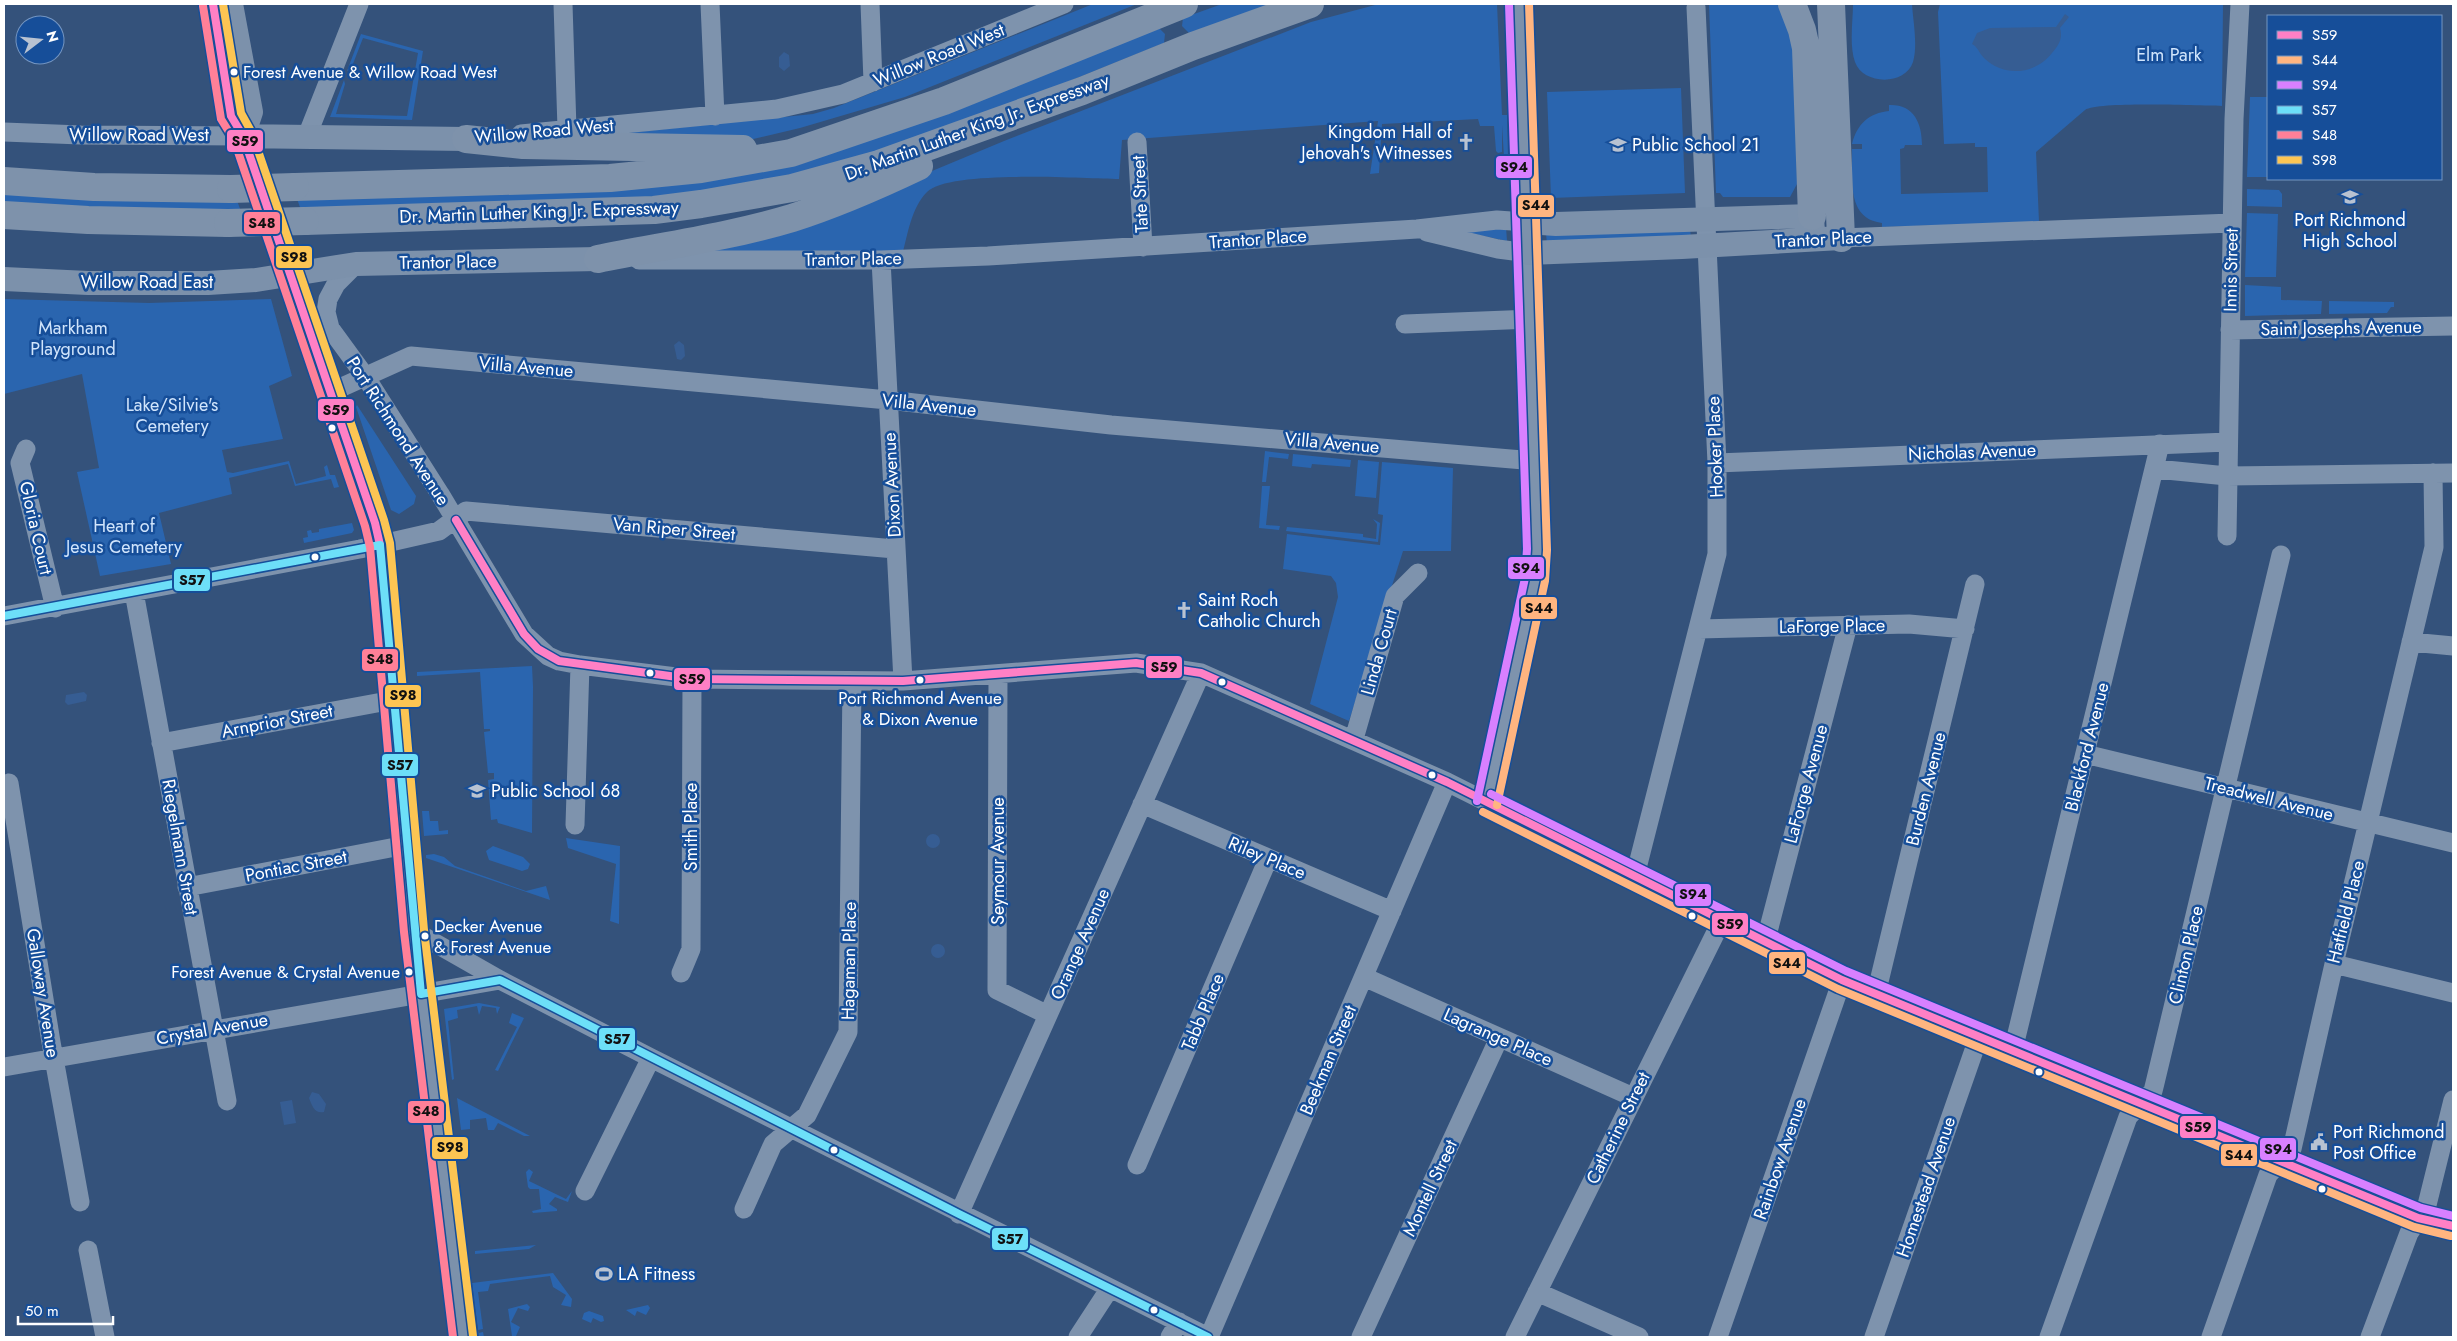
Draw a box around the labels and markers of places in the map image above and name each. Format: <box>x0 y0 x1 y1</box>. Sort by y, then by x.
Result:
place label: Forest Avenue & Willow Road West <box>243 60 497 84</box>
marker: Forest Avenue & Willow Road West <box>229 67 239 77</box>
place label: Kingdom Hall of Jehovah's Witnesses <box>1299 119 1453 166</box>
church icon: Kingdom Hall of Jehovah's Witnesses <box>1456 132 1476 152</box>
place label: Public School 21 <box>1632 132 1760 158</box>
school or university icon: Public School 21 <box>1608 135 1628 155</box>
school or university icon: Port Richmond High School <box>2340 187 2360 207</box>
place label: Port Richmond High School <box>2294 207 2406 254</box>
unlabelled marker <box>327 423 337 433</box>
unlabelled marker <box>310 552 320 562</box>
place label: Saint Roch Catholic Church <box>1198 587 1321 634</box>
church icon: Saint Roch Catholic Church <box>1174 600 1194 620</box>
unlabelled marker <box>645 668 655 678</box>
marker: Port Richmond Avenue & Dixon Avenue <box>915 675 925 685</box>
unlabelled marker <box>1217 677 1227 687</box>
place label: Port Richmond Avenue & Dixon Avenue <box>838 686 1002 731</box>
unlabelled marker <box>1427 770 1437 780</box>
place label: Public School 68 <box>491 778 620 804</box>
school or university icon: Public School 68 <box>467 781 487 801</box>
unlabelled marker <box>1687 911 1697 921</box>
place label: Decker Avenue & Forest Avenue <box>434 914 551 959</box>
marker: Decker Avenue & Forest Avenue <box>420 931 430 941</box>
place label: Forest Avenue & Crystal Avenue <box>171 960 400 984</box>
marker: Forest Avenue & Crystal Avenue <box>404 967 414 977</box>
unlabelled marker <box>2034 1067 2044 1077</box>
place label: Port Richmond Post Office <box>2333 1119 2444 1166</box>
public building icon: Port Richmond Post Office <box>2309 1132 2329 1152</box>
unlabelled marker <box>829 1145 839 1155</box>
unlabelled marker <box>2317 1184 2327 1194</box>
place label: LA Fitness <box>618 1261 695 1287</box>
sports icon: LA Fitness <box>594 1264 614 1284</box>
unlabelled marker <box>1149 1305 1159 1315</box>

